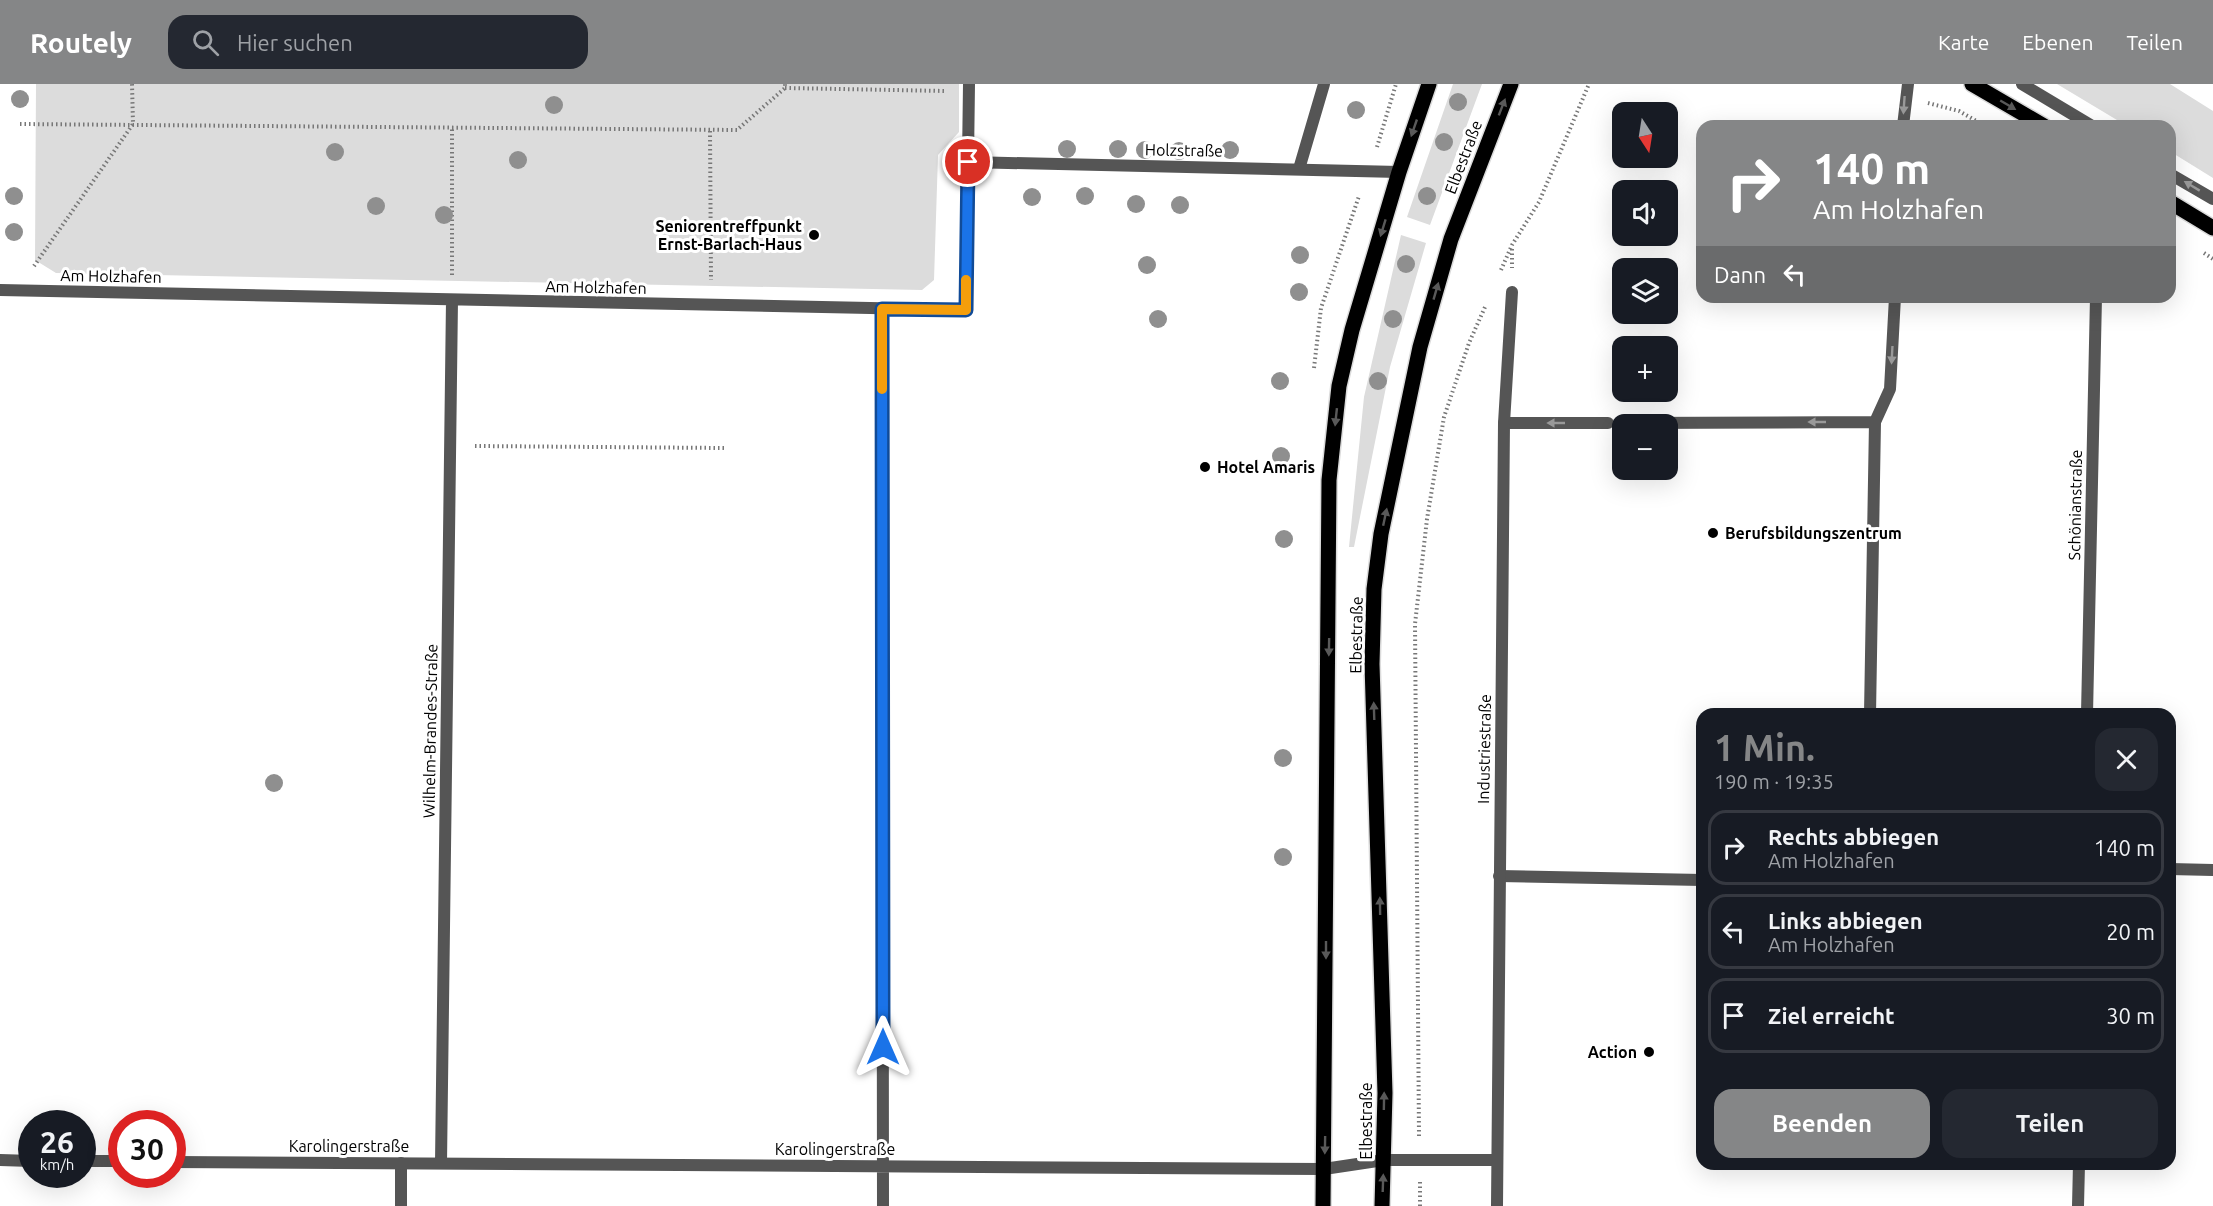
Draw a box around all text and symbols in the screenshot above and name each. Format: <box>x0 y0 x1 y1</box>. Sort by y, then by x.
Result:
search box <box>168 15 588 69</box>
icon: search <box>189 26 222 59</box>
text: Routely <box>30 27 132 58</box>
text: Hier suchen <box>237 30 353 55</box>
text: Karte <box>1938 30 1989 54</box>
text: Ebenen <box>2022 30 2094 54</box>
text: Teilen <box>2127 30 2183 54</box>
one-way arrow <box>1900 95 1909 114</box>
one-way arrow <box>1497 98 1507 116</box>
one-way arrow <box>2000 100 2017 110</box>
north arrow <box>1612 102 1678 168</box>
map controls <box>1612 102 1678 480</box>
street label: Elbestraße <box>1441 118 1485 196</box>
one-way arrow <box>1408 119 1418 137</box>
pin <box>942 136 993 187</box>
street label: Holzstraße <box>1145 140 1223 160</box>
icon: right <box>1714 144 1792 222</box>
icon: arrive <box>951 145 984 178</box>
text: 140 m <box>1813 145 1930 192</box>
button: sound <box>1612 180 1678 246</box>
one-way arrow <box>2184 181 2200 192</box>
text: Am Holzhafen <box>1813 194 1984 224</box>
place label: Seniorentreffpunkt Ernst-Barlach-Haus <box>655 217 802 253</box>
one-way arrow <box>1378 219 1387 237</box>
marker: Seniorentreffpunkt Ernst-Barlach-Haus <box>807 228 821 242</box>
button: layers <box>1612 258 1678 324</box>
icon: left <box>1778 258 1811 291</box>
text: Dann <box>1714 262 1766 287</box>
street label: Am Holzhafen <box>60 266 162 286</box>
street label: Am Holzhafen <box>545 277 647 297</box>
one-way arrow <box>1432 282 1441 300</box>
button: + <box>1612 336 1678 402</box>
one-way arrow <box>1887 346 1896 365</box>
one-way arrow <box>1331 407 1341 426</box>
button: − <box>1612 414 1678 480</box>
one-way arrow <box>1807 417 1826 427</box>
one-way arrow <box>1547 418 1566 428</box>
street label: Schönianstraße <box>2065 449 2085 561</box>
place label: Hotel Amaris <box>1217 458 1315 476</box>
marker: Hotel Amaris <box>1198 460 1212 474</box>
one-way arrow <box>1381 507 1390 526</box>
place label: Berufsbildungszentrum <box>1725 524 1902 542</box>
marker: Berufsbildungszentrum <box>1706 526 1720 540</box>
street label: Elbestraße <box>1346 596 1366 674</box>
one-way arrow <box>1324 637 1333 656</box>
street label: Wilhelm-Brandes-Straße <box>419 644 441 818</box>
street label: Industriestraße <box>1474 694 1494 804</box>
one-way arrow <box>1369 702 1378 721</box>
text: 1 Min. <box>1714 727 1815 768</box>
button: close <box>2095 728 2158 791</box>
text: 190 m · 19:35 <box>1714 770 1834 793</box>
text: Rechts abbiegen <box>1768 824 1939 849</box>
icon: right <box>1717 831 1750 864</box>
text: 140 m <box>2094 835 2155 860</box>
text: Am Holzhafen <box>1768 849 1895 872</box>
one-way arrow <box>1375 897 1384 916</box>
text: Links abbiegen <box>1768 908 1923 933</box>
icon: left <box>1717 915 1750 948</box>
text: 20 m <box>2106 919 2155 944</box>
text: Am Holzhafen <box>1768 933 1895 956</box>
one-way arrow <box>1321 940 1331 959</box>
icon: arrive <box>1717 999 1750 1032</box>
text: Ziel erreicht <box>1768 1003 1895 1028</box>
text: 30 m <box>2106 1003 2155 1028</box>
position arrow <box>851 1015 915 1079</box>
place label: Action <box>1588 1043 1637 1061</box>
marker: Action <box>1642 1045 1656 1059</box>
street label: Elbestraße <box>1357 1082 1375 1160</box>
button: Beenden <box>1714 1089 1930 1158</box>
button: Teilen <box>1942 1089 2158 1158</box>
one-way arrow <box>1380 1092 1389 1111</box>
speed limit sign: 30 <box>108 1110 186 1188</box>
text: 26 <box>40 1125 74 1159</box>
one-way arrow <box>1320 1135 1329 1154</box>
street label: Karolingerstraße <box>289 1137 409 1155</box>
street label: Karolingerstraße <box>775 1140 895 1158</box>
text: km/h <box>40 1156 74 1173</box>
one-way arrow <box>1378 1173 1387 1192</box>

